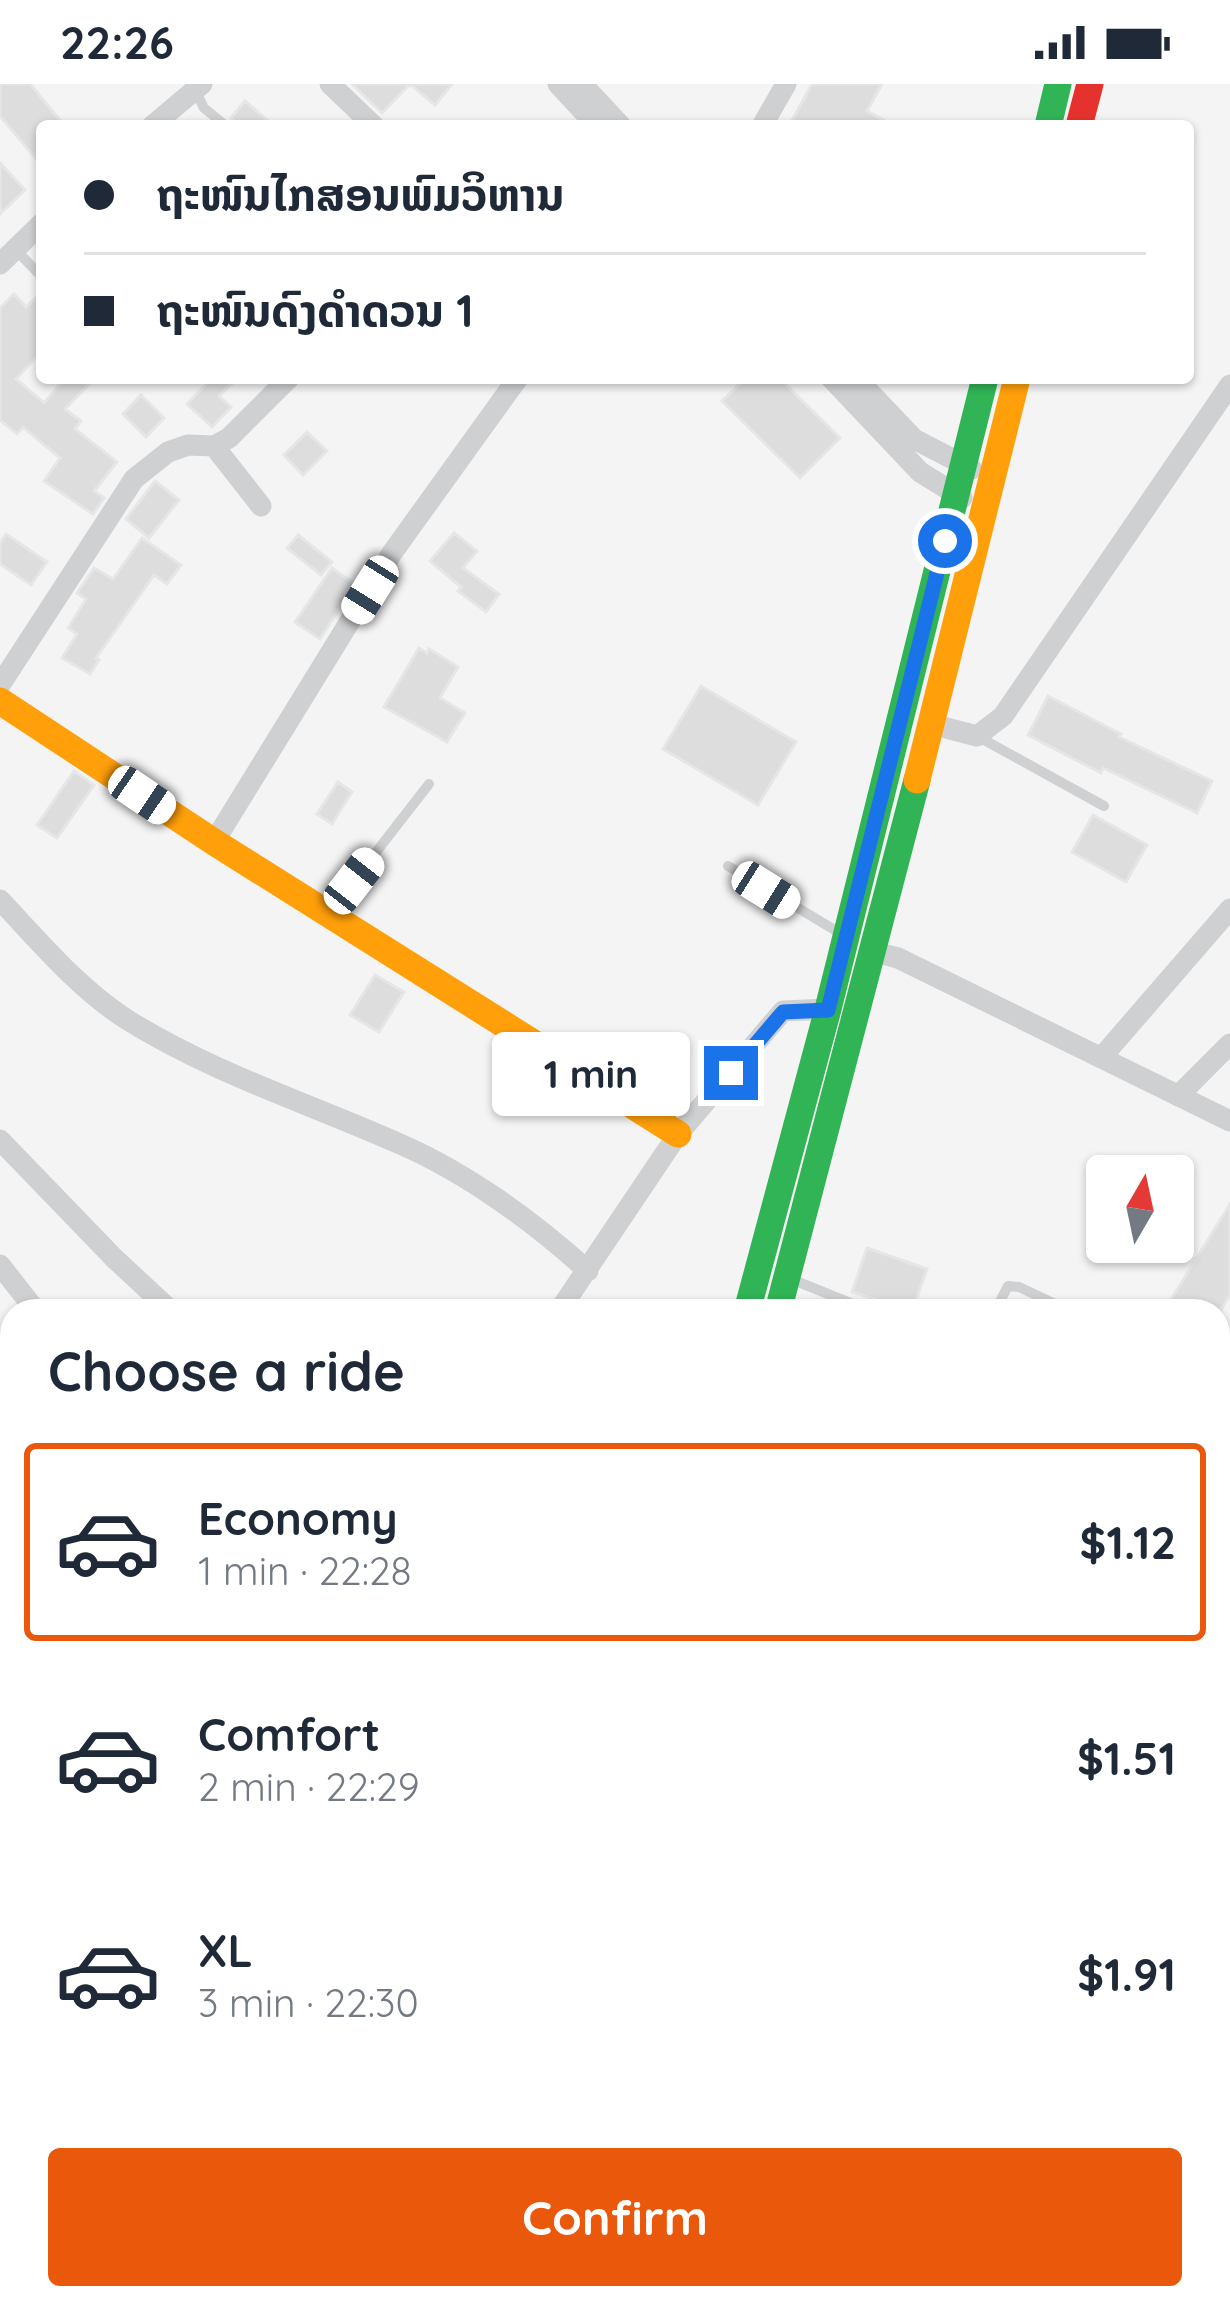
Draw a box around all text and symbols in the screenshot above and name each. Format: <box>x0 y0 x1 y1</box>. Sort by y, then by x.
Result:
text: 22:26 <box>60 14 174 70</box>
text: ຖະໜົນໄກສອນພົມວິຫານ <box>156 166 564 222</box>
text: ຖະໜົນດົງດຳດວນ 1 <box>156 282 474 338</box>
route start <box>918 514 972 568</box>
car <box>336 550 404 630</box>
car <box>102 760 182 830</box>
car <box>318 842 390 920</box>
car <box>726 856 806 924</box>
callout: 1 min <box>491 1031 689 1115</box>
route end <box>704 1046 758 1100</box>
text: 1 min <box>544 1049 638 1098</box>
north arrow <box>1086 1155 1194 1263</box>
map controls <box>1086 1155 1194 1263</box>
text: Choose a ride <box>48 1337 405 1405</box>
icon: car <box>54 1488 162 1596</box>
text: Economy <box>198 1490 398 1546</box>
text: $1.12 <box>1080 1514 1176 1570</box>
text: 1 min · 22:28 <box>198 1546 412 1595</box>
icon: car <box>54 1704 162 1812</box>
text: Comfort <box>198 1706 380 1762</box>
text: $1.51 <box>1077 1730 1176 1786</box>
text: 2 min · 22:29 <box>198 1762 419 1811</box>
icon: car <box>54 1920 162 2028</box>
text: XL <box>198 1922 253 1978</box>
text: $1.91 <box>1077 1946 1176 2002</box>
text: 3 min · 22:30 <box>198 1978 419 2027</box>
button: Confirm <box>48 2148 1182 2286</box>

